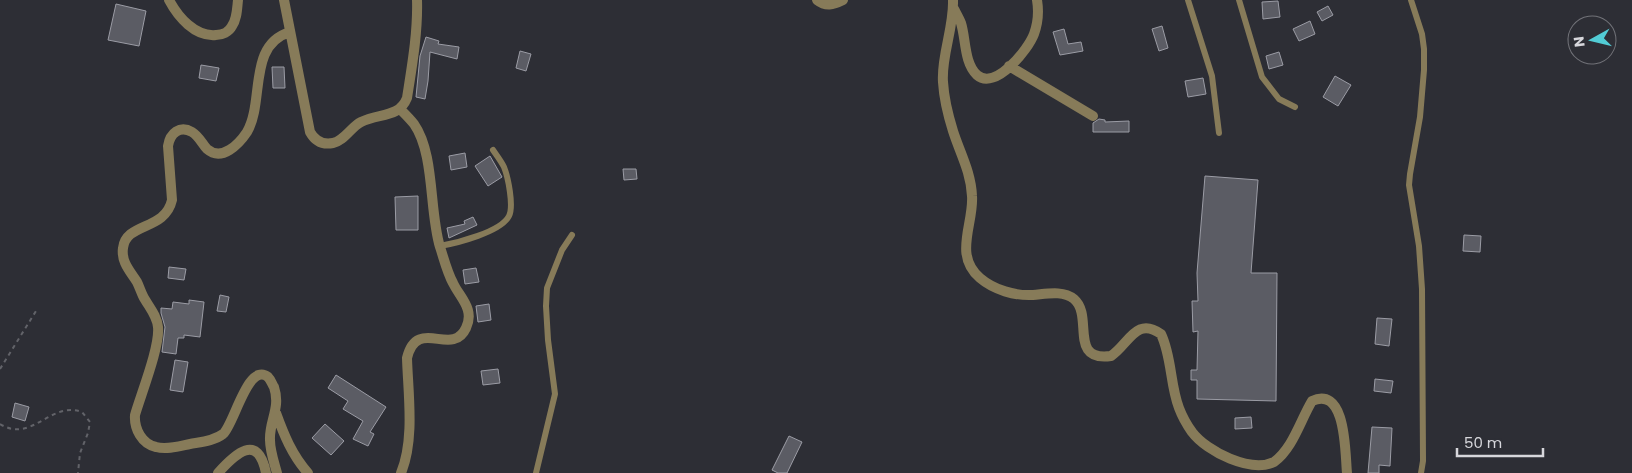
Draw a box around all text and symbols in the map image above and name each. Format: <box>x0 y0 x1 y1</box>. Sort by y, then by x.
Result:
north arrow <box>1567 15 1617 65</box>
text: N <box>1568 35 1590 48</box>
scale bar <box>1457 426 1543 458</box>
text: 50 m <box>1464 432 1502 453</box>

